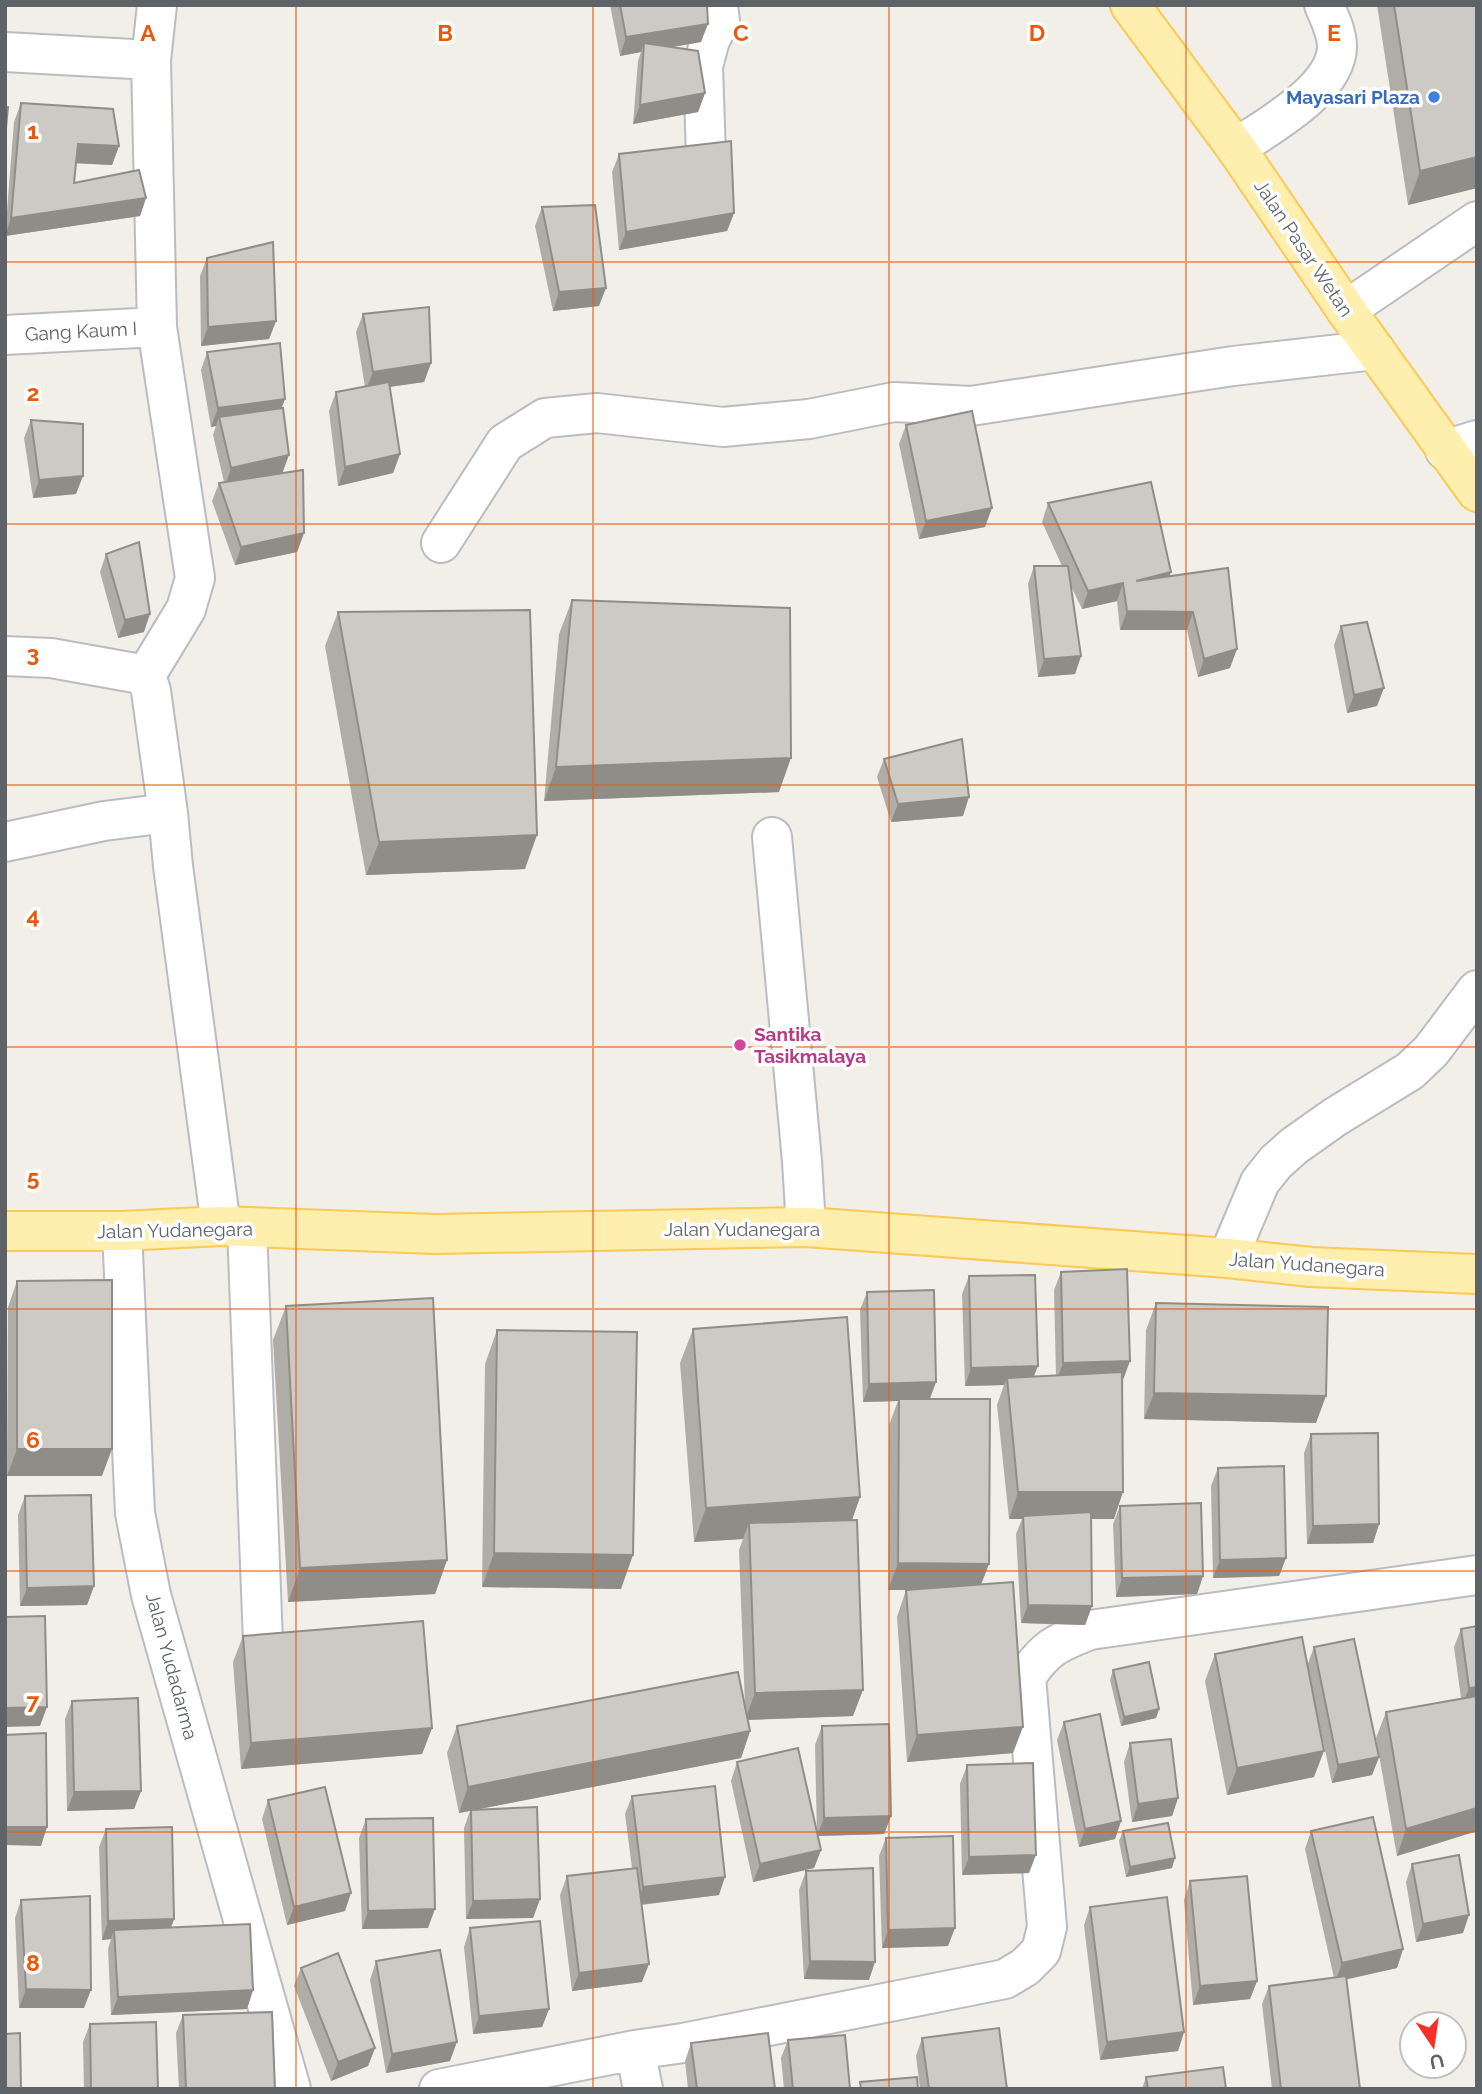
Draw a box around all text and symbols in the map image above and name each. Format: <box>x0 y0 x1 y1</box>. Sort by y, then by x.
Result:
text: A <box>140 19 156 46</box>
text: B <box>437 19 453 46</box>
text: C <box>733 19 749 46</box>
text: D <box>1029 19 1045 46</box>
text: E <box>1327 19 1341 46</box>
place label: Mayasari Plaza <box>1286 86 1420 108</box>
marker: Mayasari Plaza <box>1426 89 1442 105</box>
text: 1 <box>27 117 39 144</box>
street label: Jalan Pasar Wetan <box>1250 175 1358 321</box>
street label: Gang Kaum I <box>24 317 138 345</box>
text: 2 <box>27 379 39 406</box>
text: 3 <box>27 640 39 667</box>
text: 4 <box>26 902 40 929</box>
place label: Santika Tasikmalaya <box>754 1023 866 1067</box>
marker: Santika Tasikmalaya <box>732 1037 748 1053</box>
text: 5 <box>27 1164 40 1191</box>
street label: Jalan Yudanegara <box>97 1218 253 1242</box>
street label: Jalan Yudanegara <box>664 1218 820 1240</box>
street label: Jalan Yudanegara <box>1228 1248 1386 1280</box>
text: 6 <box>26 1426 40 1453</box>
street label: Jalan Yudadarma <box>142 1590 202 1742</box>
text: 7 <box>27 1687 40 1714</box>
text: 8 <box>26 1949 40 1976</box>
north arrow <box>1398 2010 1468 2080</box>
text: U <box>1427 2049 1446 2074</box>

